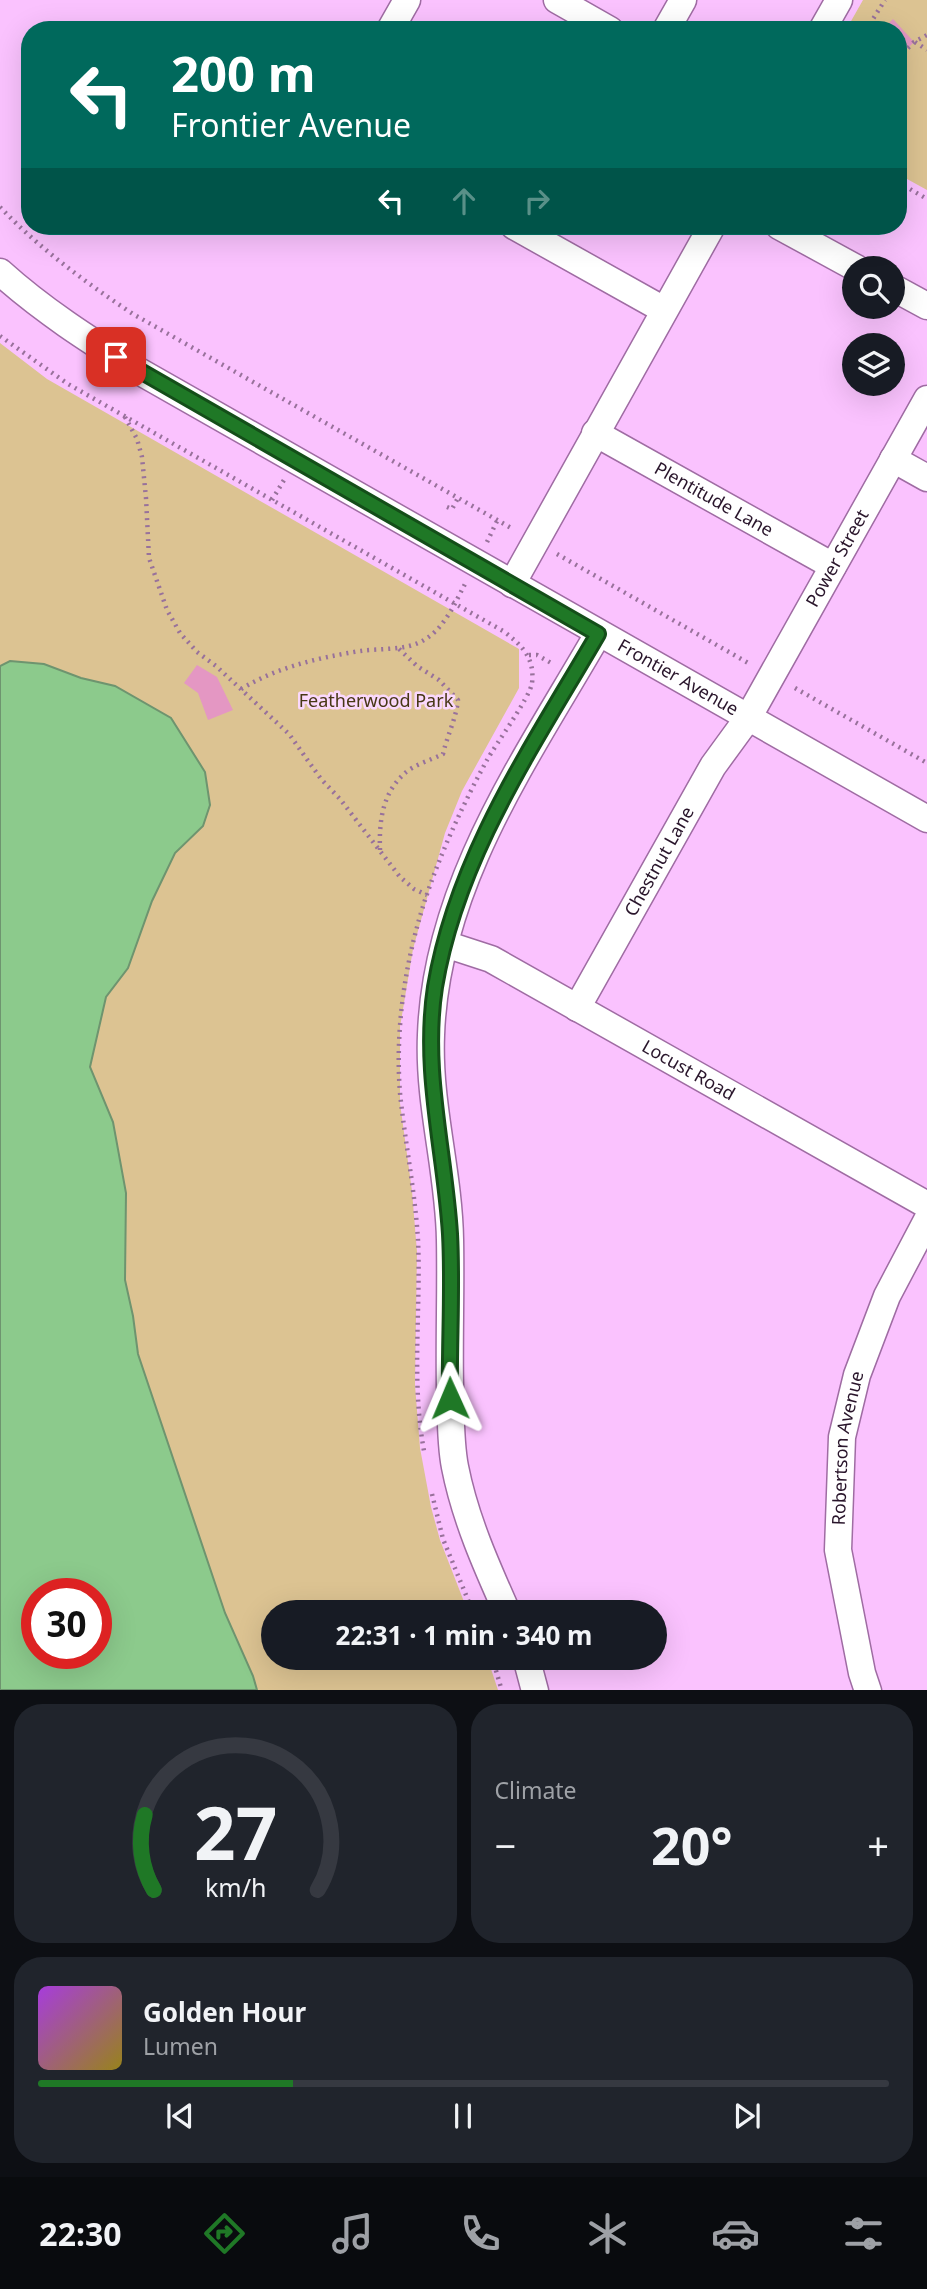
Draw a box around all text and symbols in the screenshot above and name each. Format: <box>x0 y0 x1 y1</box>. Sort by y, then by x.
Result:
text: 200 m <box>171 40 316 106</box>
icon: left <box>56 49 147 140</box>
text: Frontier Avenue <box>171 103 411 146</box>
icon: left <box>372 182 410 220</box>
icon: ahead <box>445 182 483 220</box>
icon: right <box>518 182 556 220</box>
map controls <box>842 256 905 396</box>
button: search <box>842 256 905 319</box>
pin <box>86 327 146 387</box>
button: layers <box>842 333 905 396</box>
icon: arrive <box>97 338 135 376</box>
street label: Plentitude Lane <box>651 456 778 541</box>
street label: Power Street <box>800 504 874 611</box>
street label: Frontier Avenue <box>614 633 743 720</box>
park label: Featherwood Park <box>299 688 454 712</box>
street label: Chestnut Lane <box>618 802 699 920</box>
street label: Locust Road <box>638 1034 740 1105</box>
position arrow <box>413 1361 487 1435</box>
street label: Robertson Avenue <box>826 1368 869 1526</box>
speed limit sign: 30 <box>21 1578 112 1669</box>
text: 22:31 · 1 min · 340 m <box>336 1617 592 1653</box>
text: Climate <box>495 1774 577 1806</box>
text: 27 <box>194 1782 277 1881</box>
text: 20° <box>651 1809 733 1880</box>
text: − <box>495 1819 516 1871</box>
text: + <box>867 1819 889 1871</box>
text: km/h <box>204 1869 266 1903</box>
text: Golden Hour <box>143 1994 306 2030</box>
text: Lumen <box>143 2030 218 2062</box>
icon: previous <box>161 2097 199 2135</box>
icon: pause <box>444 2097 482 2135</box>
icon: next <box>728 2097 766 2135</box>
icon: directions <box>200 2209 249 2258</box>
icon: music <box>328 2209 377 2258</box>
icon: phone <box>456 2209 505 2258</box>
icon: climate <box>583 2209 632 2258</box>
icon: car <box>711 2209 760 2258</box>
icon: filters <box>839 2209 888 2258</box>
text: 22:30 <box>39 2212 122 2255</box>

